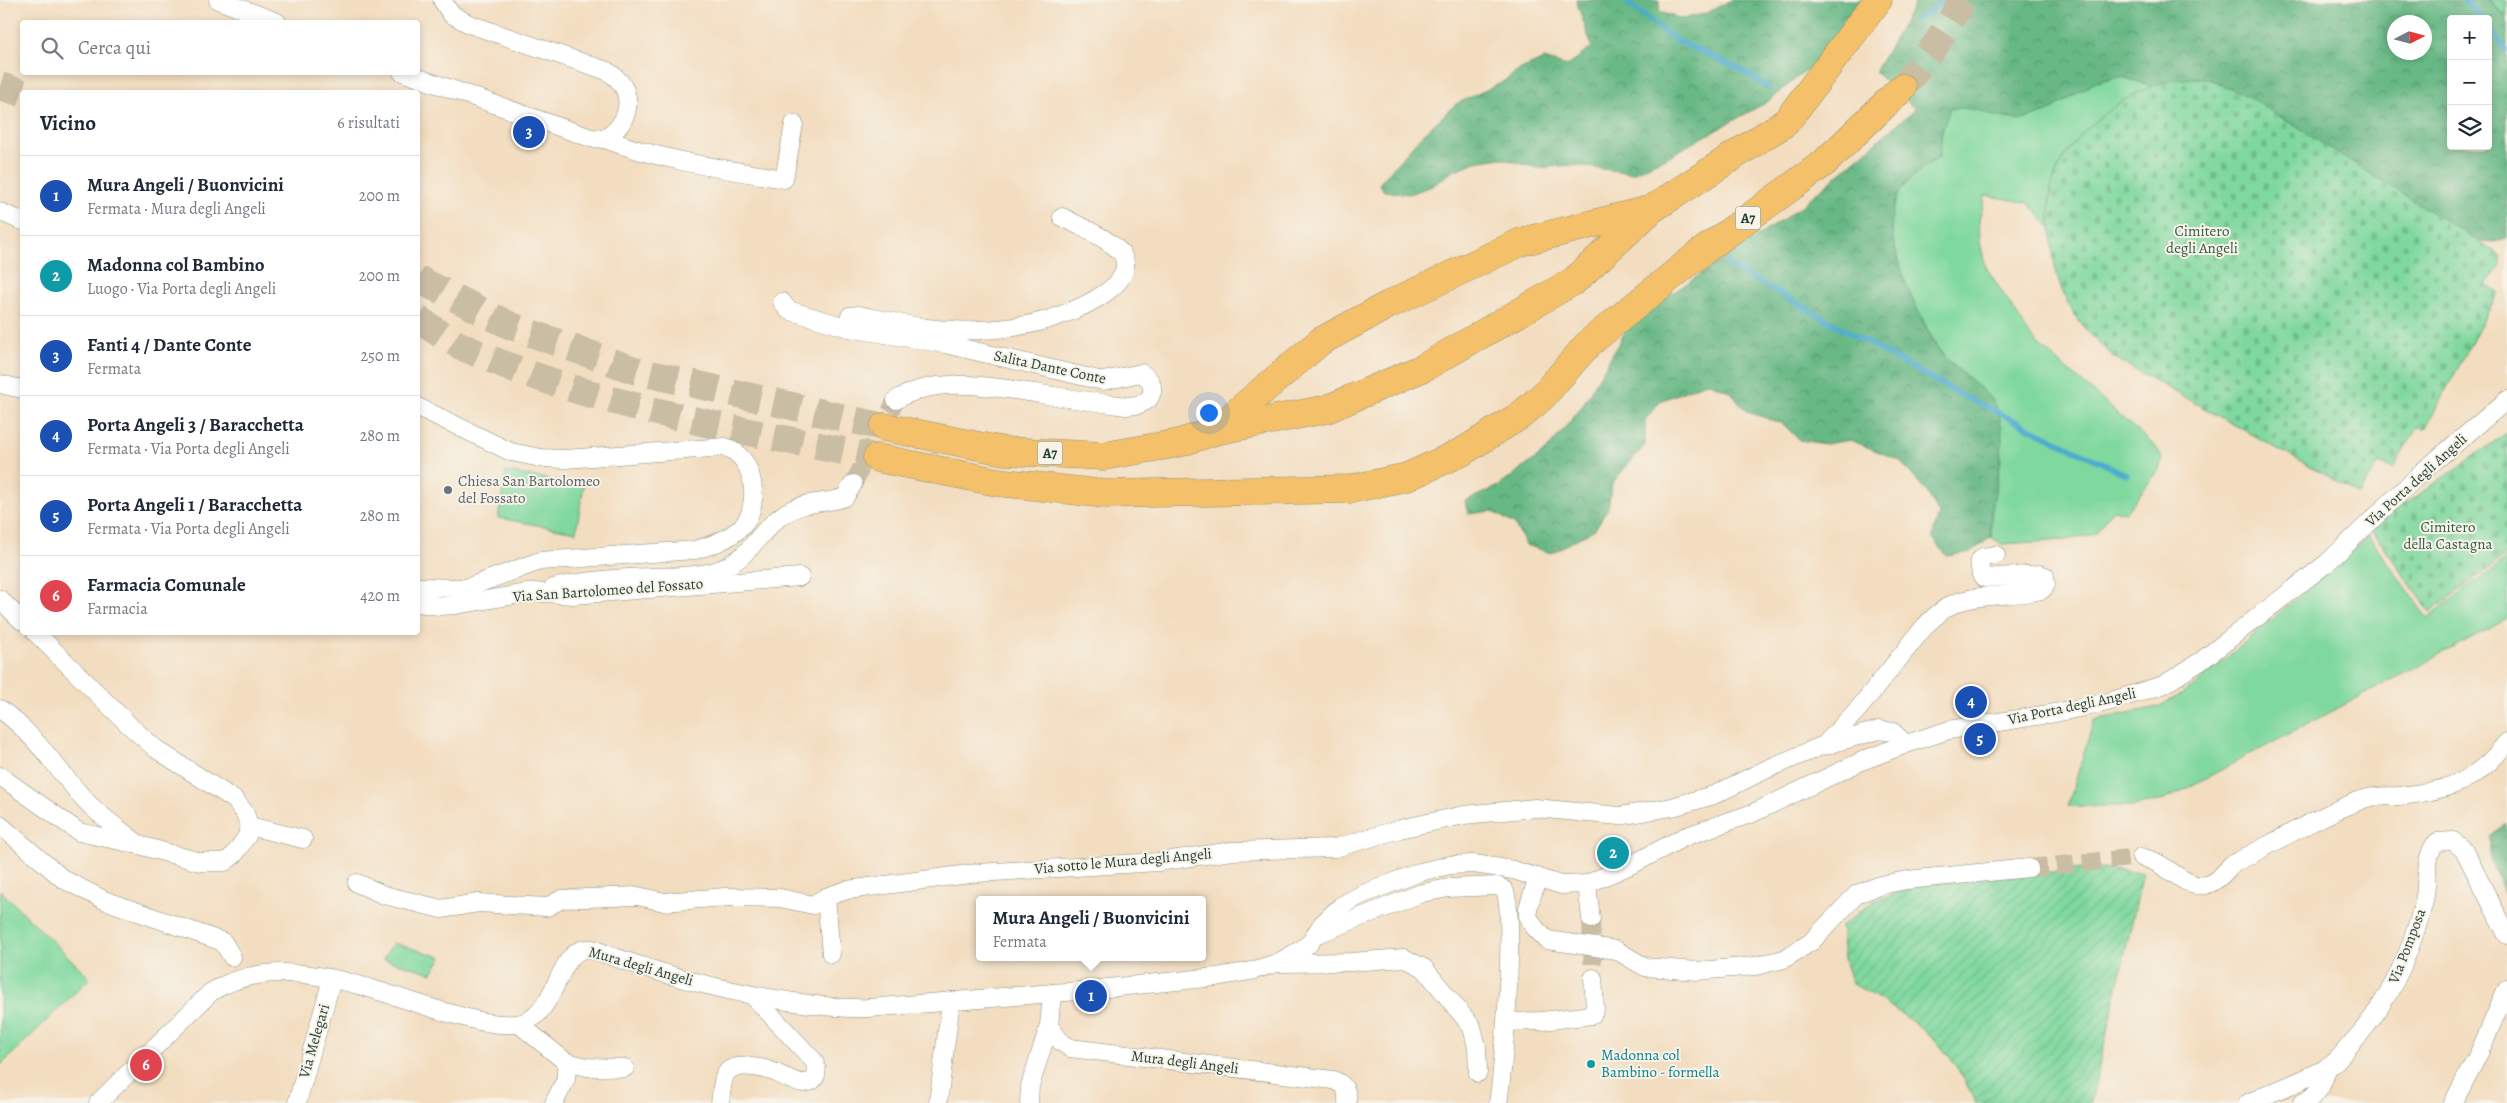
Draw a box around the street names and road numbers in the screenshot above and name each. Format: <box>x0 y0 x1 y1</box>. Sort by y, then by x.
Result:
road number: A7 <box>1736 207 1760 230</box>
street label: Salita Dante Conte <box>992 345 1108 389</box>
street label: Via Porta degli Angeli <box>2360 429 2471 532</box>
road number: A7 <box>1038 442 1062 464</box>
street label: Via San Bartolomeo del Fossato <box>511 573 704 607</box>
street label: Via Porta degli Angeli <box>2005 683 2138 730</box>
street label: Via sotto le Mura degli Angeli <box>1033 843 1212 879</box>
street label: Via Pomposa <box>2383 906 2430 987</box>
street label: Mura degli Angeli <box>586 942 696 990</box>
street label: Via Melegari <box>294 1002 334 1081</box>
street label: Mura degli Angeli <box>1130 1046 1240 1078</box>

